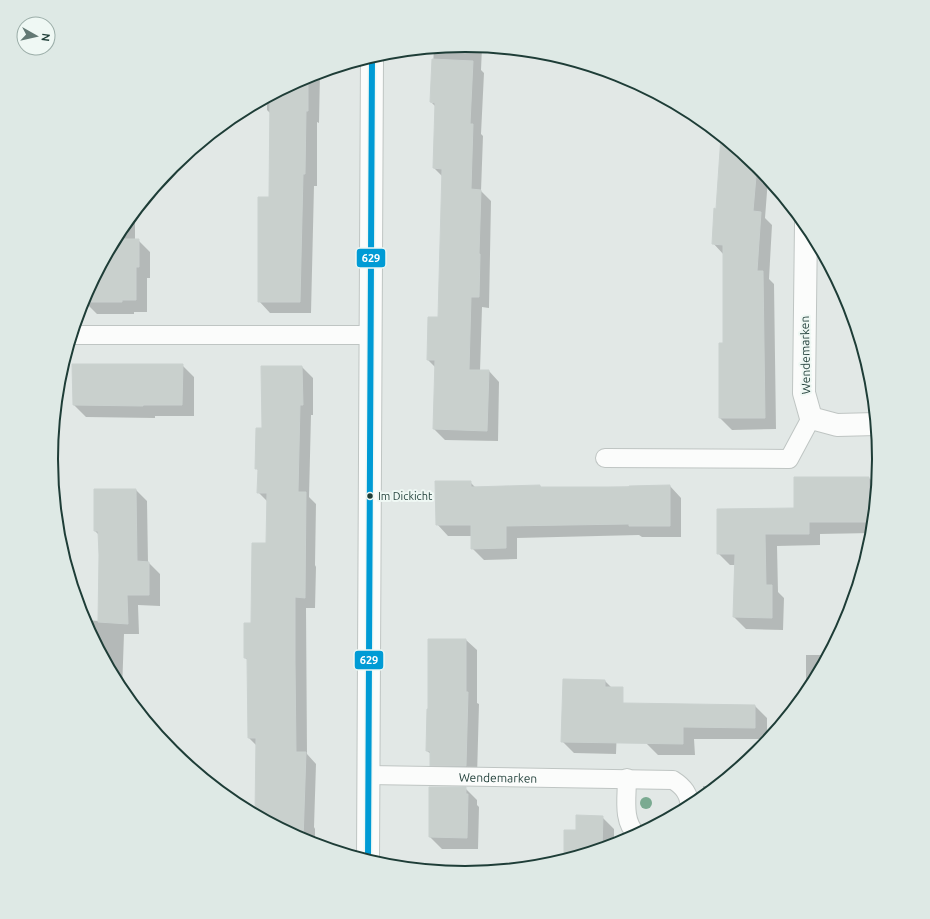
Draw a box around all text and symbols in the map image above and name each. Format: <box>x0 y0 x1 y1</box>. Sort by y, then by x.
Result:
north arrow <box>16 16 56 56</box>
text: N <box>39 32 52 42</box>
line badge: 629 <box>356 248 386 268</box>
text: 629 <box>362 252 380 264</box>
street label: Wendemarken <box>798 316 812 394</box>
place label: Im Dickicht <box>378 490 433 502</box>
marker: Im Dickicht <box>365 491 375 501</box>
line badge: 629 <box>354 650 384 670</box>
text: 629 <box>360 654 378 666</box>
street label: Wendemarken <box>459 770 537 784</box>

